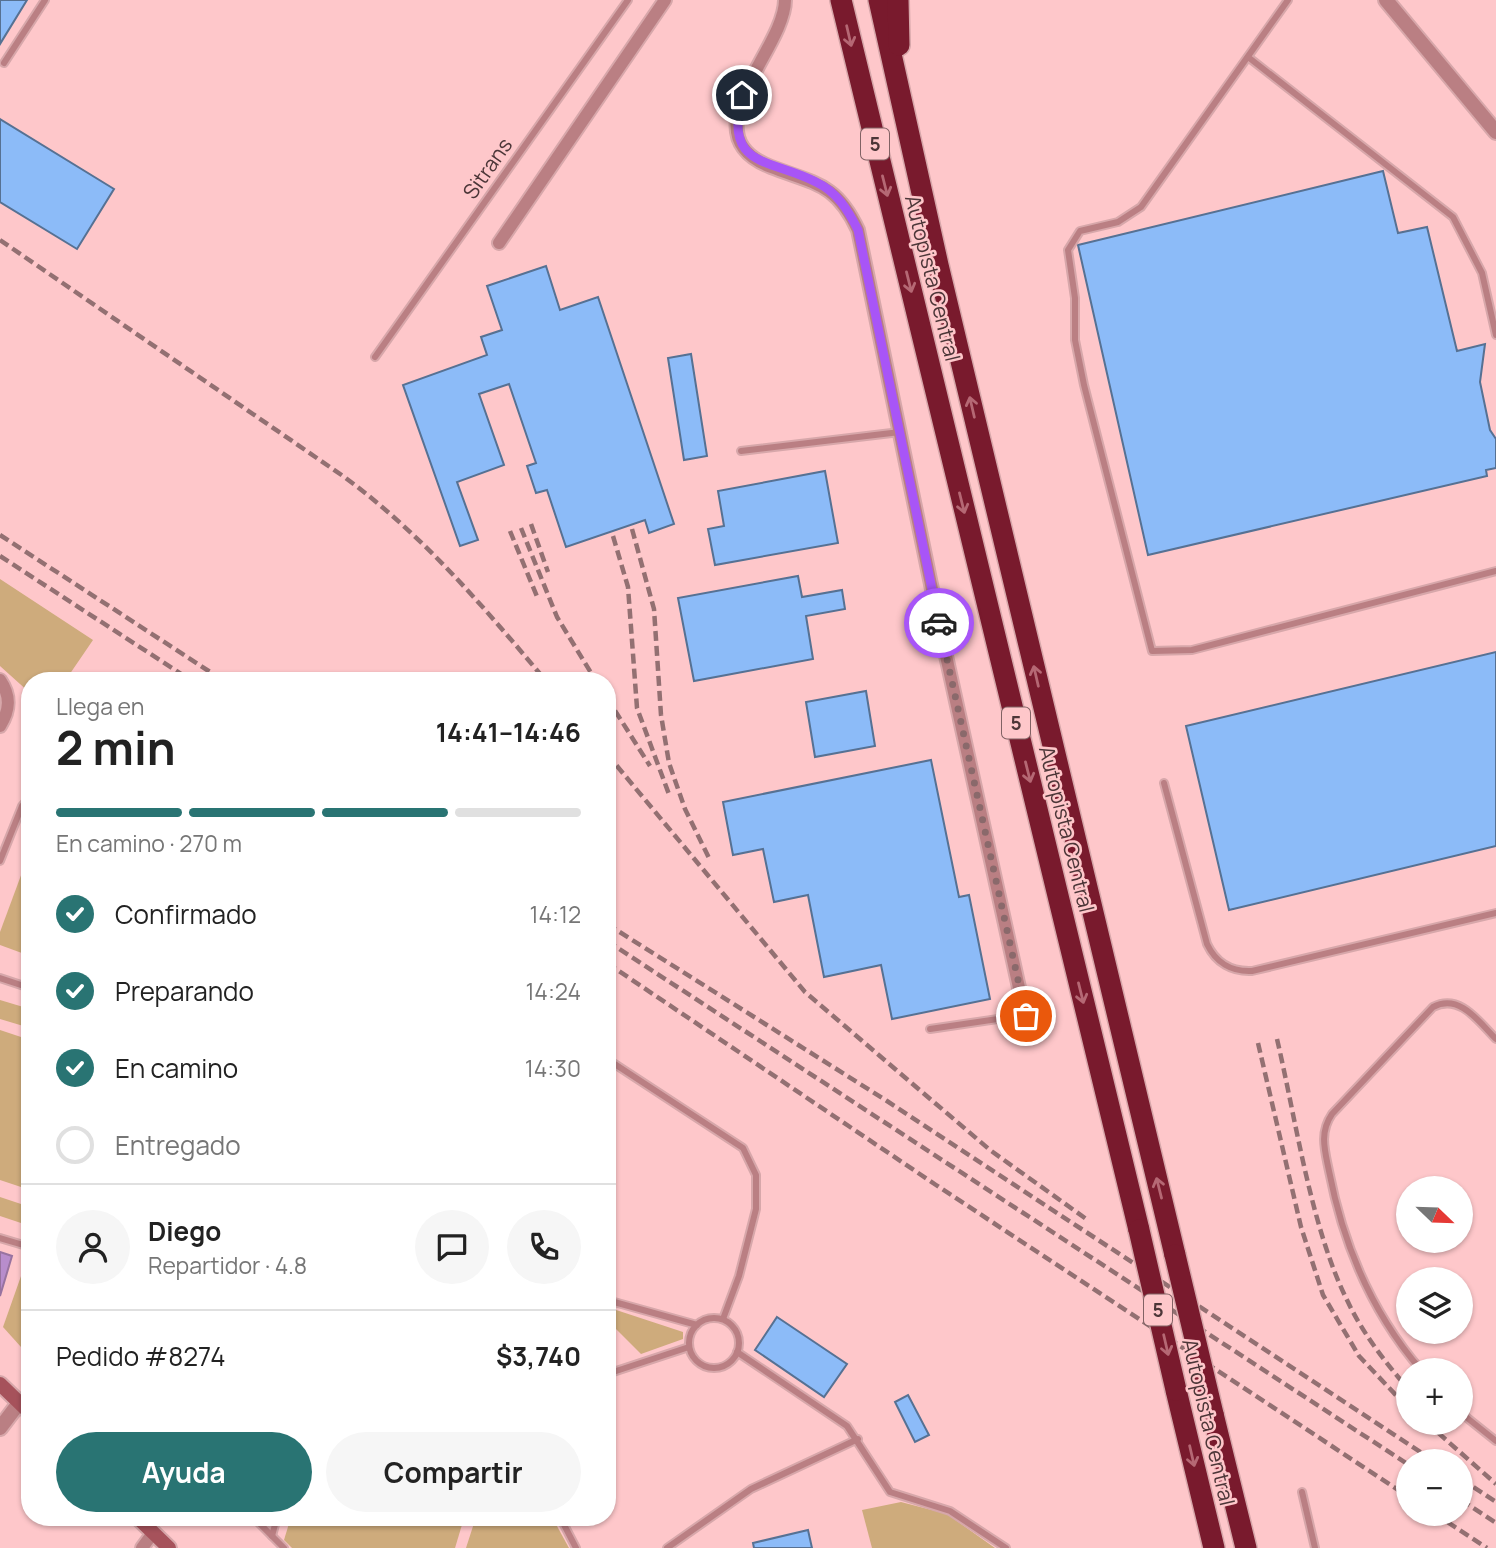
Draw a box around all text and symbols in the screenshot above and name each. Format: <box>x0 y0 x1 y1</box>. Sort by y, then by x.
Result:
one-way arrow <box>843 24 857 47</box>
pin <box>712 65 772 125</box>
icon: home <box>723 76 761 114</box>
road number: 5 <box>861 128 889 160</box>
street label: Sitrans <box>456 132 518 204</box>
one-way arrow <box>879 174 893 197</box>
street label: Autopista Central <box>899 192 967 364</box>
one-way arrow <box>903 270 916 293</box>
one-way arrow <box>965 396 978 419</box>
one-way arrow <box>956 491 970 514</box>
courier <box>904 588 974 658</box>
icon: car <box>920 604 958 642</box>
one-way arrow <box>1029 665 1043 688</box>
text: Llega en <box>56 690 144 722</box>
road number: 5 <box>1002 708 1030 738</box>
text: 14:41–14:46 <box>436 714 581 750</box>
text: 2 min <box>56 716 176 779</box>
street label: Autopista Central <box>1033 743 1101 915</box>
one-way arrow <box>1021 760 1035 783</box>
text: En camino · 270 m <box>56 827 242 859</box>
icon: check <box>56 895 94 933</box>
text: Confirmado <box>115 896 257 932</box>
text: 14:12 <box>530 898 581 930</box>
icon: check <box>56 972 94 1010</box>
text: Preparando <box>115 973 254 1009</box>
text: 14:24 <box>525 975 581 1007</box>
one-way arrow <box>1075 981 1088 1004</box>
pin <box>996 986 1056 1046</box>
icon: bag <box>1007 997 1045 1035</box>
icon: check <box>56 1049 94 1087</box>
text: En camino <box>115 1050 238 1086</box>
text: 14:30 <box>525 1052 581 1084</box>
text: Entregado <box>115 1127 241 1163</box>
north arrow <box>1396 1176 1474 1253</box>
map controls <box>1396 1176 1473 1526</box>
one-way arrow <box>1152 1178 1165 1200</box>
button: person <box>56 1210 130 1284</box>
button: chat <box>415 1210 489 1284</box>
button: phone <box>507 1210 581 1284</box>
text: Diego <box>148 1213 221 1249</box>
text: Repartidor · 4.8 <box>148 1249 307 1281</box>
button: layers <box>1396 1267 1473 1344</box>
road number: 5 <box>1144 1294 1172 1326</box>
one-way arrow <box>1160 1333 1173 1355</box>
street label: Autopista Central <box>1176 1336 1242 1508</box>
text: Pedido #8274 <box>56 1338 225 1374</box>
text: $3,740 <box>496 1338 581 1374</box>
button: + <box>1396 1358 1473 1435</box>
button: Ayuda <box>56 1432 312 1512</box>
button: Compartir <box>326 1432 581 1512</box>
one-way arrow <box>1186 1444 1199 1467</box>
button: − <box>1396 1449 1473 1526</box>

